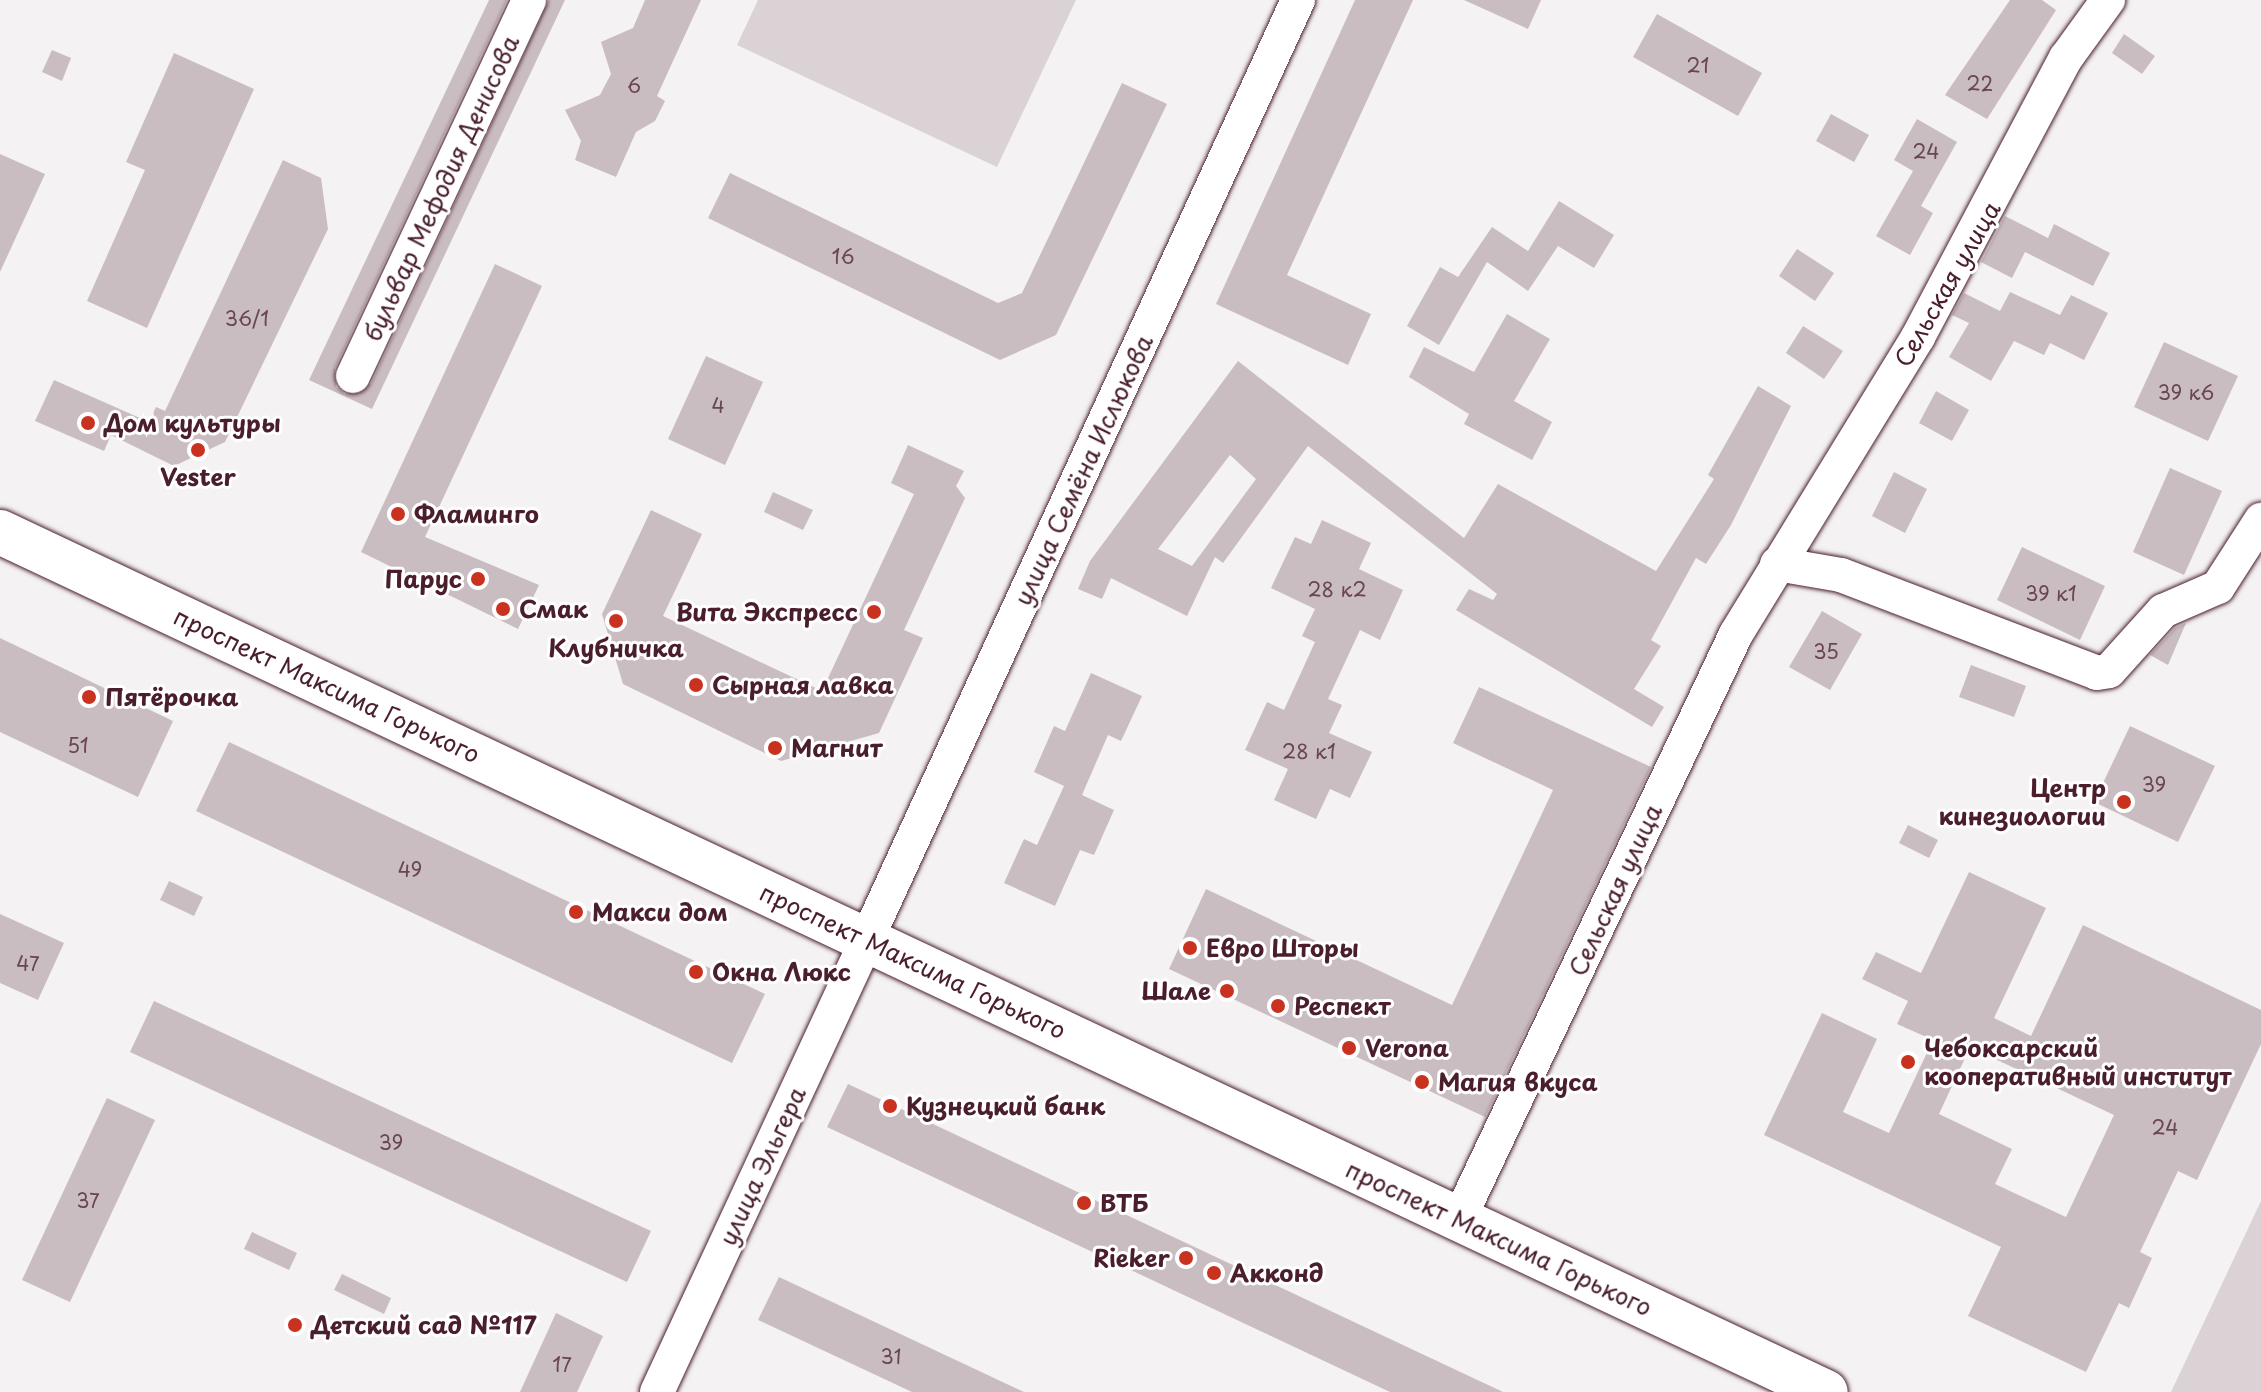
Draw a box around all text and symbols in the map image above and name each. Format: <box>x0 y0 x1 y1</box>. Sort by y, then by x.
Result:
street label: бульвар Мефодия Денисова <box>357 30 525 346</box>
house number: 21 <box>1686 53 1710 77</box>
house number: 22 <box>1967 71 1993 95</box>
house number: 6 <box>627 73 641 97</box>
house number: 24 <box>1913 139 1939 163</box>
street label: Сельская улица <box>1887 195 2007 373</box>
house number: 16 <box>832 244 854 268</box>
house number: 36/1 <box>225 306 269 330</box>
street label: улица Семёна Ислюкова <box>1007 329 1159 611</box>
house number: 39 к6 <box>2158 380 2214 404</box>
house number: 4 <box>711 393 725 417</box>
place label: Дом культуры <box>104 409 282 437</box>
marker: Дом культуры <box>79 414 97 432</box>
marker: Vester <box>189 441 207 459</box>
place label: Vester <box>160 463 236 491</box>
place label: Фламинго <box>414 500 539 528</box>
marker: Фламинго <box>389 505 407 523</box>
place label: Парус <box>385 565 462 593</box>
marker: Парус <box>469 570 487 588</box>
house number: 28 к2 <box>1307 577 1367 601</box>
house number: 39 к1 <box>2025 581 2077 605</box>
place label: Смак <box>519 595 588 623</box>
place label: Вита Экспресс <box>676 598 858 626</box>
marker: Смак <box>494 600 512 618</box>
street label: проспект Максима Горького <box>168 601 486 769</box>
marker: Вита Экспресс <box>865 603 883 621</box>
marker: Клубничка <box>607 612 625 630</box>
place label: Клубничка <box>548 634 684 662</box>
house number: 35 <box>1813 639 1839 663</box>
place label: Сырная лавка <box>712 671 894 699</box>
marker: Сырная лавка <box>687 676 705 694</box>
place label: Пятёрочка <box>105 683 238 711</box>
marker: Пятёрочка <box>80 688 98 706</box>
house number: 51 <box>67 733 89 757</box>
place label: Магнит <box>791 734 882 762</box>
marker: Магнит <box>766 739 784 757</box>
house number: 28 к1 <box>1282 739 1336 763</box>
house number: 39 <box>2142 772 2166 796</box>
place label: Центр кинезиологии <box>1939 774 2106 830</box>
marker: Центр кинезиологии <box>2113 791 2135 813</box>
street label: Сельская улица <box>1562 799 1668 981</box>
house number: 49 <box>398 857 422 881</box>
street label: проспект Максима Горького <box>754 877 1072 1045</box>
place label: Макси дом <box>592 898 730 926</box>
marker: Макси дом <box>567 903 585 921</box>
place label: Евро Шторы <box>1206 934 1359 962</box>
marker: Евро Шторы <box>1181 939 1199 957</box>
house number: 47 <box>16 951 40 975</box>
place label: Окна Люкс <box>712 958 852 986</box>
marker: Окна Люкс <box>687 963 705 981</box>
place label: Шале <box>1141 977 1211 1005</box>
marker: Шале <box>1218 982 1236 1000</box>
place label: Респект <box>1294 992 1391 1020</box>
marker: Респект <box>1269 997 1287 1015</box>
place label: Verona <box>1365 1034 1449 1062</box>
place label: Чебоксарский кооперативный институт <box>1924 1034 2232 1090</box>
marker: Verona <box>1340 1039 1358 1057</box>
marker: Чебоксарский кооперативный институт <box>1899 1053 1917 1071</box>
place label: Магия вкуса <box>1438 1068 1598 1096</box>
marker: Магия вкуса <box>1413 1073 1431 1091</box>
street label: улица Эльгера <box>712 1081 812 1251</box>
place label: Кузнецкий банк <box>906 1092 1107 1120</box>
marker: Кузнецкий банк <box>881 1097 899 1115</box>
house number: 24 <box>2152 1115 2178 1139</box>
house number: 39 <box>379 1130 403 1154</box>
street label: проспект Максима Горького <box>1340 1154 1658 1322</box>
house number: 37 <box>76 1188 100 1212</box>
place label: ВТБ <box>1100 1189 1148 1217</box>
marker: ВТБ <box>1075 1194 1093 1212</box>
place label: Rieker <box>1093 1244 1170 1272</box>
marker: Rieker <box>1177 1249 1195 1267</box>
place label: Акконд <box>1230 1259 1323 1287</box>
marker: Акконд <box>1205 1264 1223 1282</box>
place label: Детский сад №117 <box>311 1311 538 1339</box>
marker: Детский сад №117 <box>286 1316 304 1334</box>
house number: 31 <box>881 1344 901 1368</box>
house number: 17 <box>552 1352 572 1376</box>

